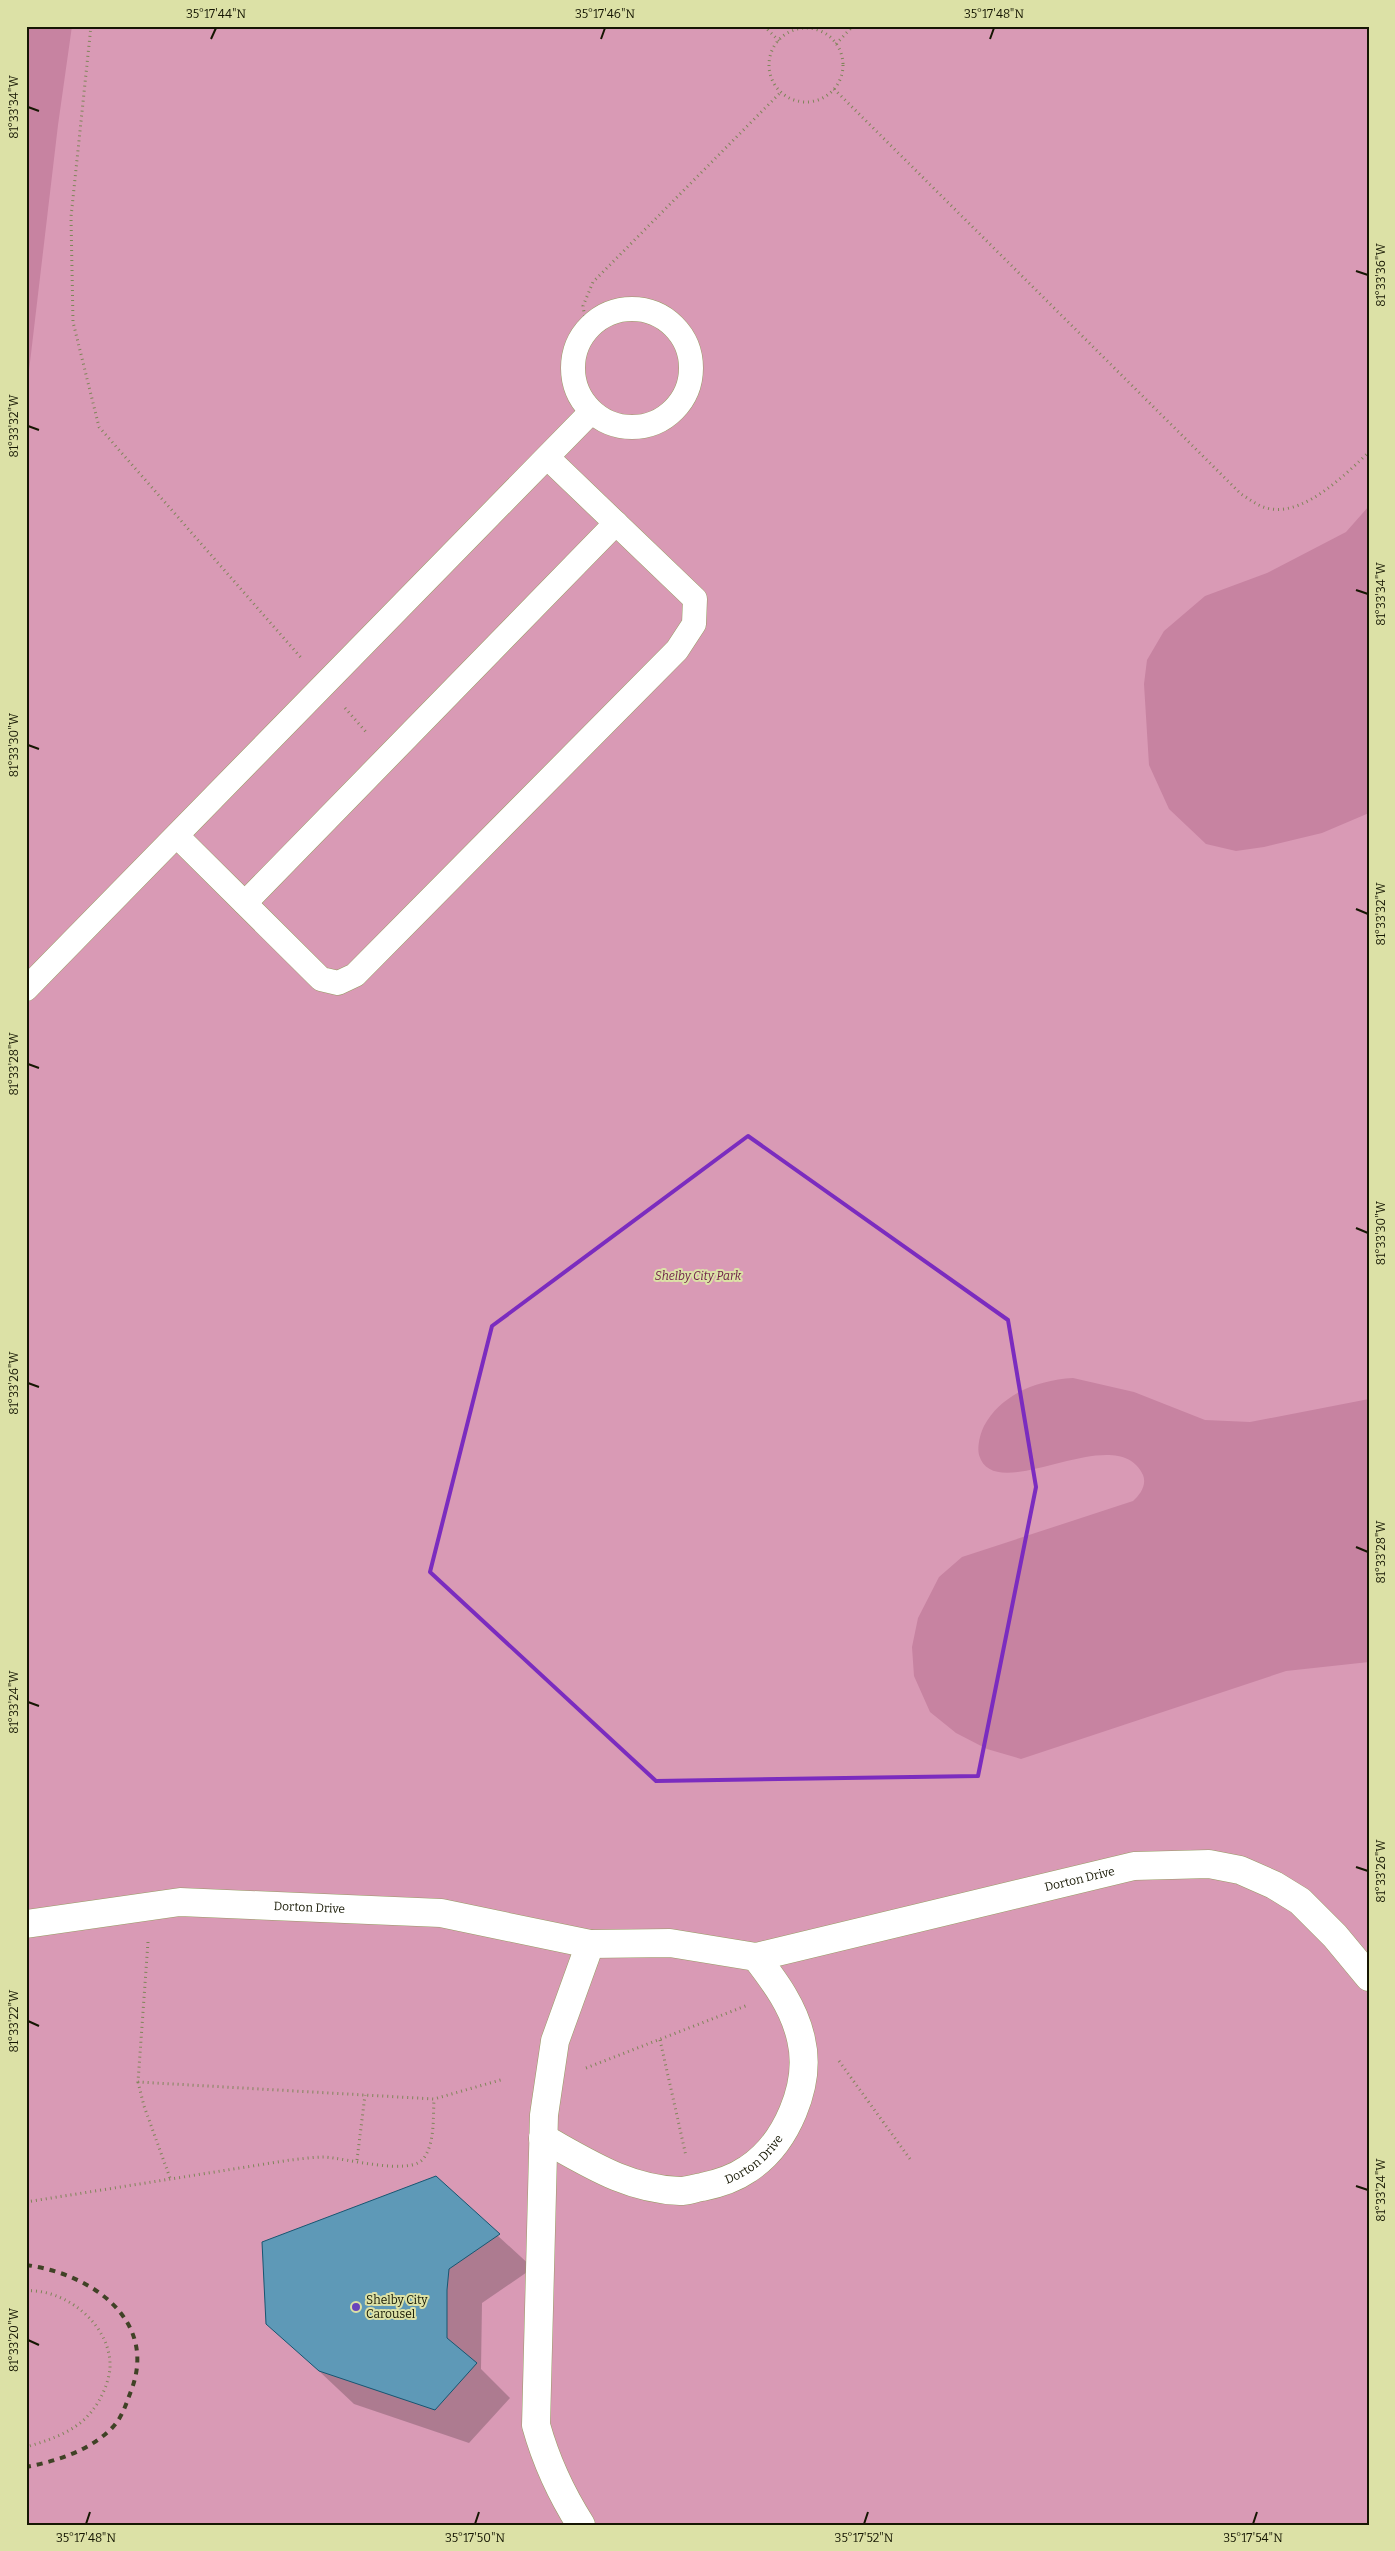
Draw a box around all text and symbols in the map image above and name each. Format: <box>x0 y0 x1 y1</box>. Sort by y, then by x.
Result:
text: 35°17'44"N <box>186 7 247 21</box>
text: 35°17'46"N <box>575 7 636 21</box>
text: 35°17'48"N <box>964 7 1024 21</box>
text: 81°33'34"W <box>7 75 21 139</box>
text: 81°33'36"W <box>1374 242 1388 307</box>
text: 81°33'32"W <box>7 394 21 458</box>
text: 81°33'34"W <box>1374 562 1388 626</box>
text: 81°33'30"W <box>7 712 21 777</box>
text: 81°33'32"W <box>1374 882 1388 946</box>
text: 81°33'28"W <box>7 1032 21 1096</box>
text: 81°33'30"W <box>1374 1200 1388 1265</box>
park label: Shelby City Park <box>655 1269 742 1283</box>
text: 81°33'26"W <box>7 1351 21 1415</box>
text: 81°33'28"W <box>1374 1520 1388 1584</box>
text: 81°33'24"W <box>7 1670 21 1734</box>
text: 81°33'26"W <box>1374 1839 1388 1903</box>
street label: Dorton Drive <box>1043 1864 1116 1894</box>
street label: Dorton Drive <box>273 1899 345 1916</box>
text: 81°33'22"W <box>7 1989 21 2052</box>
street label: Dorton Drive <box>723 2132 786 2187</box>
text: 81°33'24"W <box>1374 2158 1388 2222</box>
place label: Shelby City Carousel <box>366 2293 428 2321</box>
marker: Shelby City Carousel <box>350 2301 362 2313</box>
text: 81°33'20"W <box>7 2307 21 2372</box>
text: 35°17'48"N <box>56 2531 116 2545</box>
text: 35°17'50"N <box>445 2531 506 2545</box>
text: 35°17'52"N <box>835 2531 894 2545</box>
text: 35°17'54"N <box>1223 2531 1283 2545</box>

